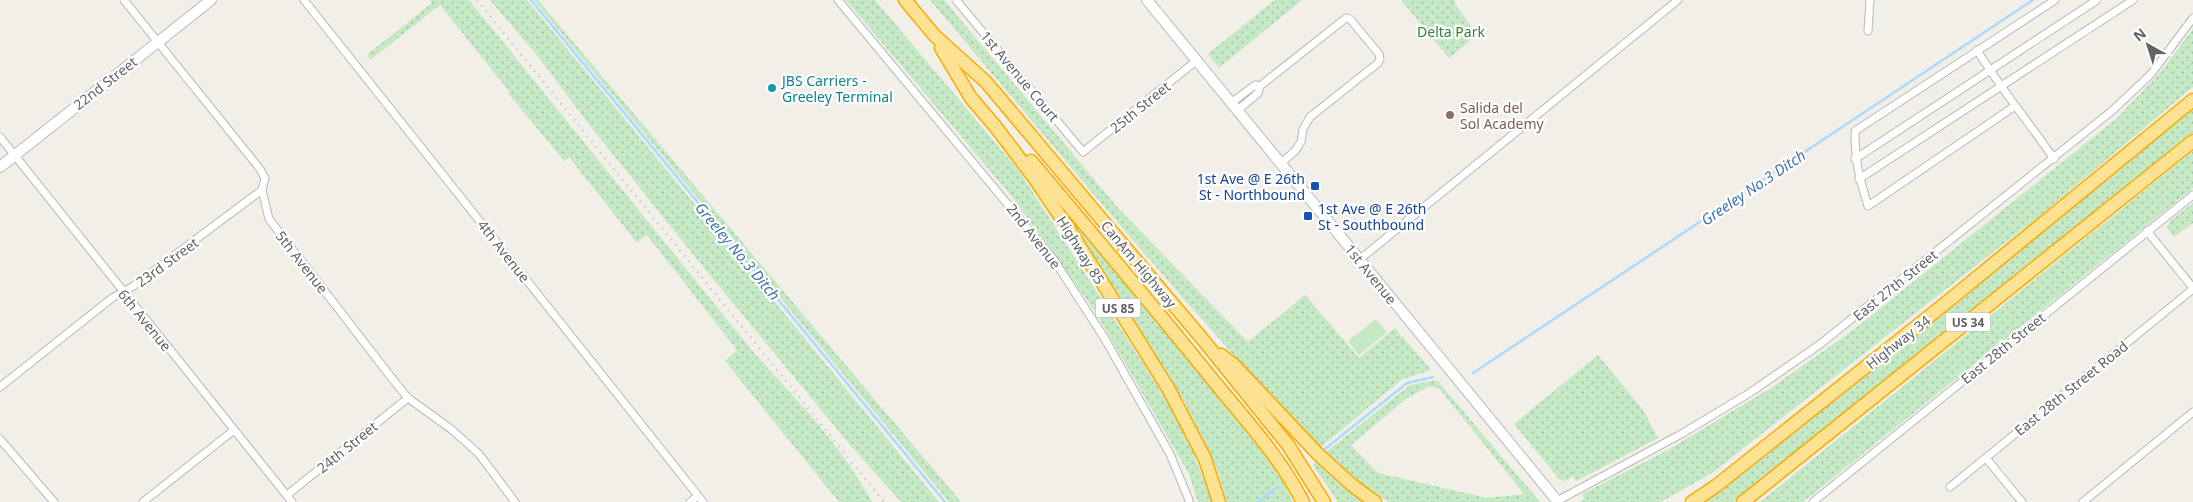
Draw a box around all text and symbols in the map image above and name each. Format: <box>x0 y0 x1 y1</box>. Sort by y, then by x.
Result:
north arrow <box>2123 20 2173 70</box>
park label: Delta Park <box>1417 22 1485 41</box>
text: N <box>2129 24 2150 45</box>
street label: 1st Avenue Court <box>976 27 1064 125</box>
street label: 22nd Street <box>69 52 141 114</box>
place label: JBS Carriers - Greeley Terminal <box>780 71 893 106</box>
street label: 25th Street <box>1106 77 1174 137</box>
marker: JBS Carriers - Greeley Terminal <box>766 82 778 94</box>
place label: Salida del Sol Academy <box>1460 98 1545 133</box>
marker: Salida del Sol Academy <box>1444 109 1456 121</box>
water label: Greeley No.3 Ditch <box>1697 145 1809 229</box>
place label: 1st Ave @ E 26th St - Northbound <box>1197 169 1305 204</box>
marker: 1st Ave @ E 26th St - Northbound <box>1309 180 1321 192</box>
water label: Greeley No.3 Ditch <box>691 198 785 304</box>
street label: 2nd Avenue <box>1002 199 1066 273</box>
place label: 1st Ave @ E 26th St - Southbound <box>1318 199 1426 234</box>
marker: 1st Ave @ E 26th St - Southbound <box>1302 210 1314 222</box>
street label: Highway 85 <box>1053 212 1109 288</box>
street label: 4th Avenue <box>474 216 534 286</box>
street label: CanAm Highway <box>1097 216 1182 312</box>
street label: 5th Avenue <box>272 227 332 297</box>
street label: 23rd Street <box>132 233 202 291</box>
street label: 1st Avenue <box>1341 240 1401 308</box>
street label: East 27th Street <box>1849 245 1941 325</box>
street label: 6th Avenue <box>114 285 176 355</box>
road number: US 85 <box>1096 298 1140 318</box>
street label: East 28th Street <box>1957 308 2049 388</box>
street label: Highway 34 <box>1862 311 1934 373</box>
road number: US 34 <box>1946 313 1990 332</box>
street label: East 28th Street Road <box>2010 336 2132 440</box>
street label: 24th Street <box>313 417 381 477</box>

